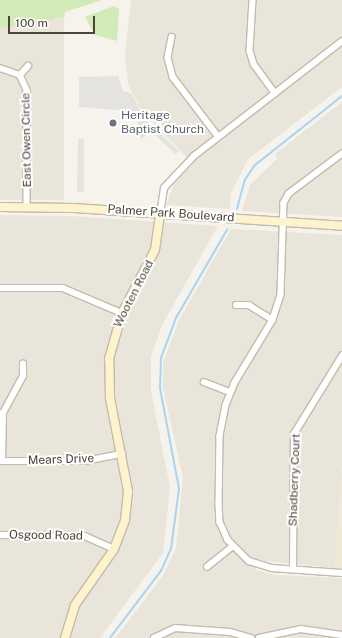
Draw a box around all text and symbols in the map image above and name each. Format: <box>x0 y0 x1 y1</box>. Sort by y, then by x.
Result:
scale bar <box>10 8 97 34</box>
text: 100 m <box>15 16 48 30</box>
street label: East Owen Circle <box>19 93 35 187</box>
place label: Heritage Baptist Church <box>121 109 204 137</box>
marker: Heritage Baptist Church <box>108 118 118 128</box>
street label: Palmer Park Boulevard <box>107 202 235 226</box>
street label: Wooten Road <box>111 258 157 330</box>
street label: Shadberry Court <box>286 433 304 527</box>
street label: Mears Drive <box>28 452 94 468</box>
street label: Osgood Road <box>9 528 83 544</box>

